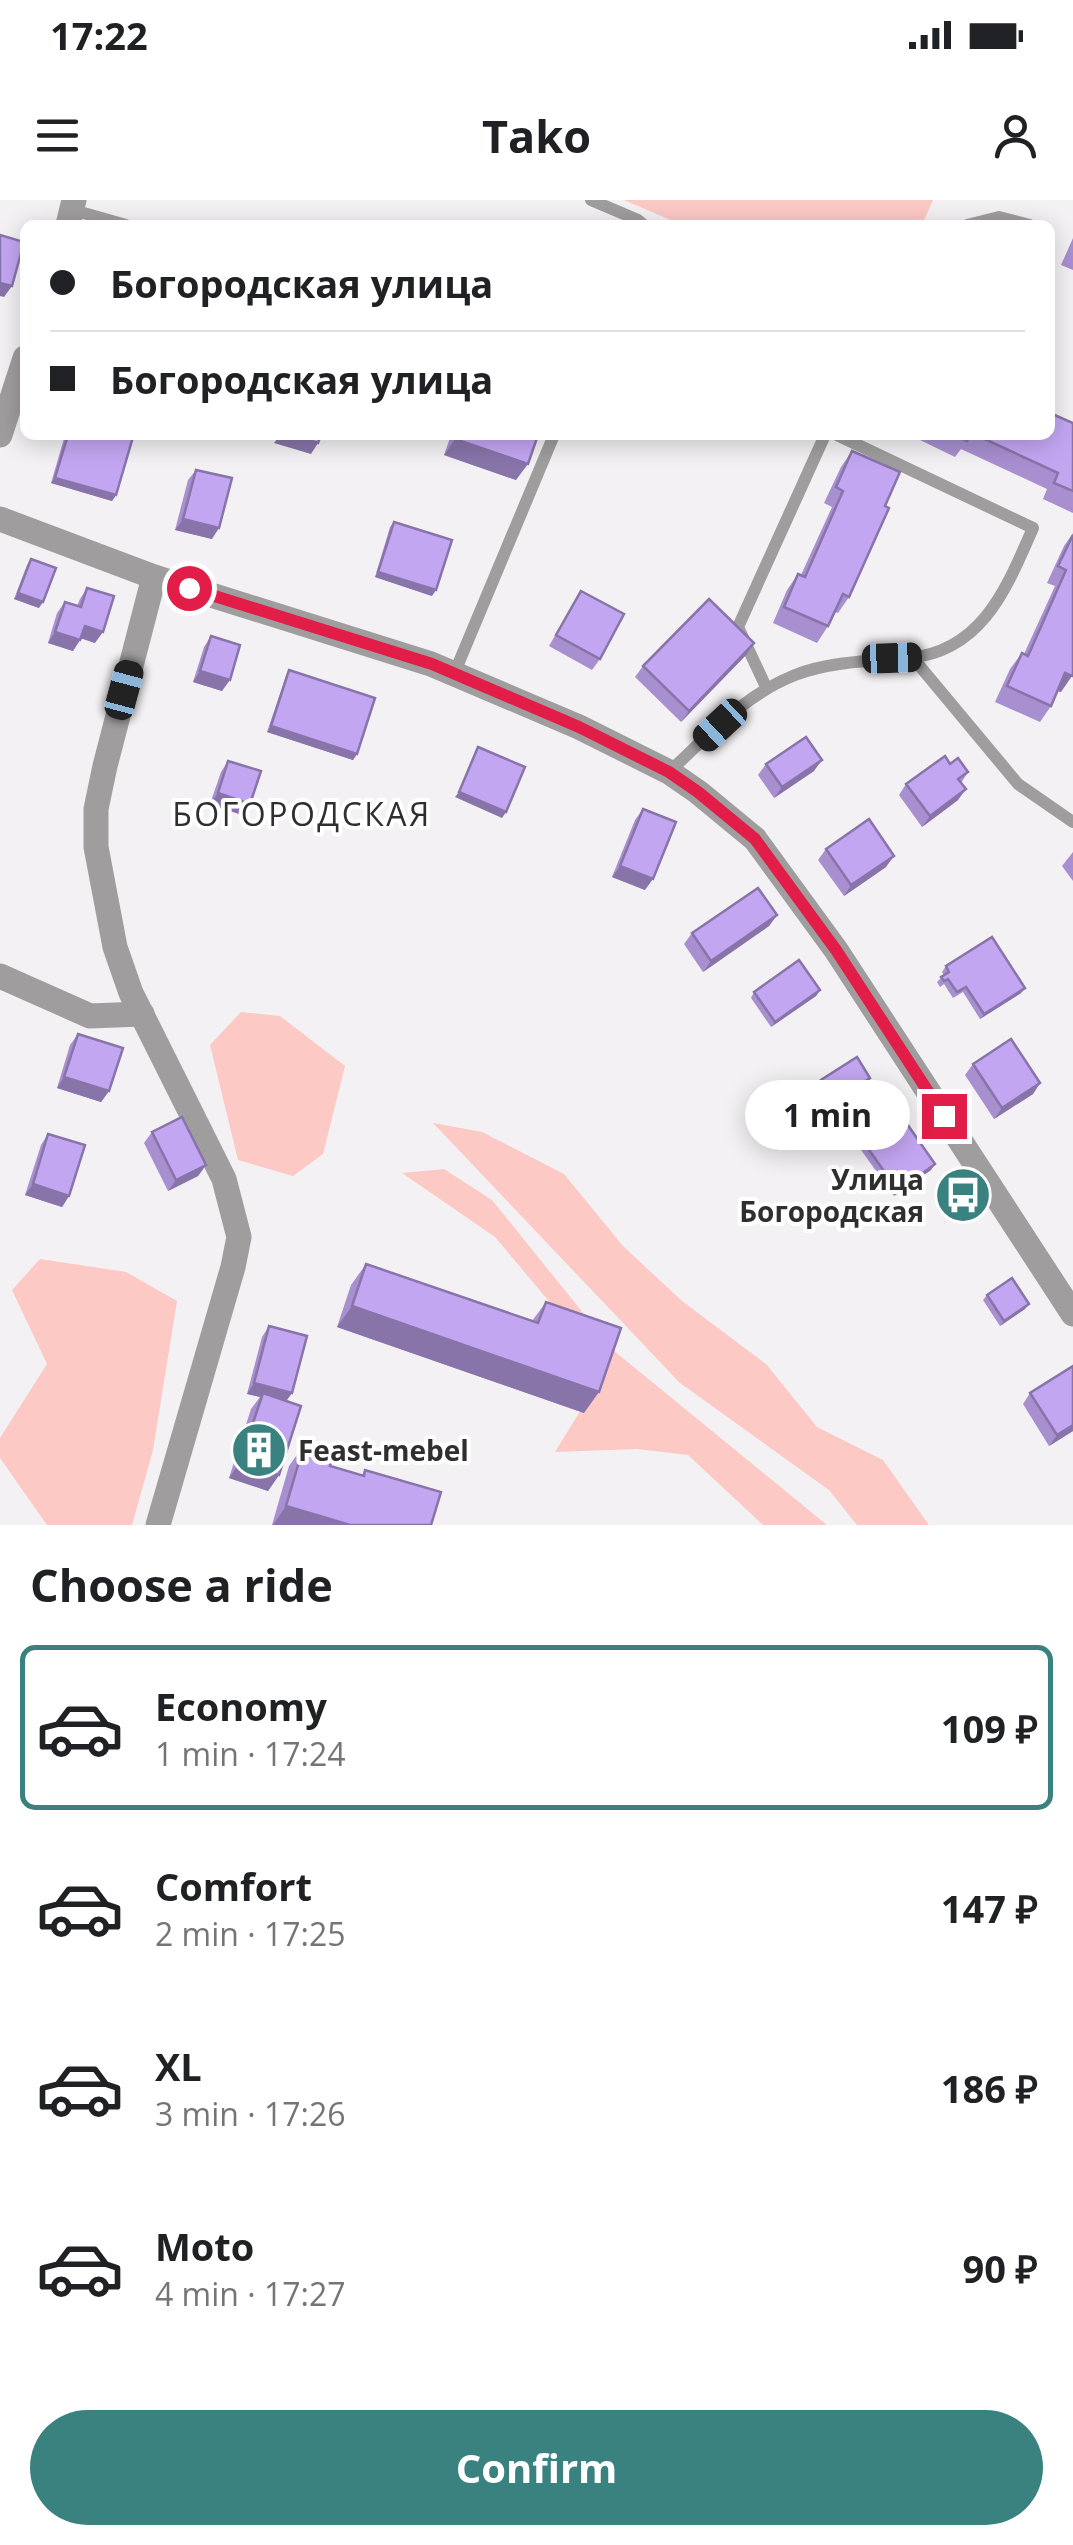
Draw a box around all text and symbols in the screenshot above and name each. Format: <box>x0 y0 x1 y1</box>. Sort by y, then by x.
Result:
text: 17:22 <box>50 9 148 61</box>
text: Tako <box>482 105 591 166</box>
icon: menu <box>30 108 85 163</box>
icon: person <box>988 108 1043 163</box>
text: Богородская улица <box>110 257 493 309</box>
text: Богородская улица <box>110 353 493 405</box>
route start <box>167 566 212 611</box>
car <box>861 642 923 674</box>
car <box>102 657 146 723</box>
car <box>688 694 752 756</box>
district label: БОГОРОДСКАЯ <box>172 792 432 835</box>
callout: 1 min <box>744 1081 909 1151</box>
text: 1 min <box>783 1093 872 1136</box>
route end <box>922 1094 967 1139</box>
place label: Улица Богородская <box>739 1160 924 1230</box>
bus stop icon: Улица Богородская <box>933 1165 993 1225</box>
building icon: Feast-mebel <box>229 1420 289 1480</box>
place label: Feast-mebel <box>298 1431 469 1469</box>
text: Choose a ride <box>30 1554 333 1615</box>
text: Economy <box>155 1680 327 1732</box>
icon: car <box>35 1683 125 1773</box>
text: 109 ₽ <box>941 1702 1038 1754</box>
text: 1 min · 17:24 <box>155 1732 346 1775</box>
text: Comfort <box>155 1860 312 1912</box>
icon: car <box>35 1863 125 1953</box>
text: 147 ₽ <box>941 1882 1038 1934</box>
text: 2 min · 17:25 <box>155 1912 346 1955</box>
text: XL <box>155 2040 202 2092</box>
icon: car <box>35 2043 125 2133</box>
text: 186 ₽ <box>941 2062 1038 2114</box>
text: 3 min · 17:26 <box>155 2092 346 2135</box>
text: Moto <box>155 2220 254 2272</box>
icon: car <box>35 2223 125 2313</box>
text: 90 ₽ <box>963 2242 1038 2294</box>
text: 4 min · 17:27 <box>155 2272 346 2315</box>
button: Confirm <box>30 2410 1043 2525</box>

